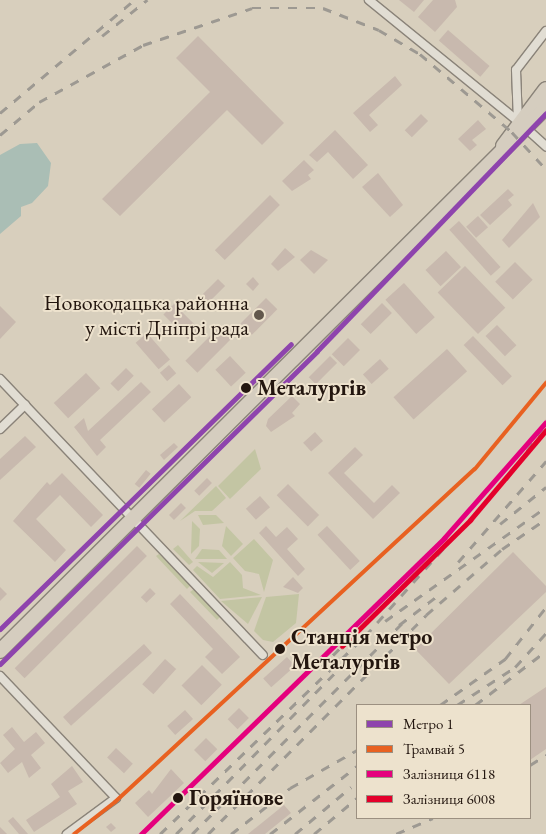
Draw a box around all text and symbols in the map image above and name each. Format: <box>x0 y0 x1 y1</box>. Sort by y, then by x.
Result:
place label: Новокодацька районна у місті Дніпрі рада <box>44 289 249 340</box>
marker: Новокодацька районна у місті Дніпрі рада <box>253 309 265 321</box>
place label: Металургів <box>257 375 366 401</box>
marker: Металургів <box>239 381 253 395</box>
place label: Станція метро Металургів <box>291 623 432 674</box>
marker: Станція метро Металургів <box>273 642 287 656</box>
legend <box>356 704 531 819</box>
text: Метро 1 <box>403 714 454 733</box>
text: Трамвай 5 <box>403 739 465 758</box>
text: Залізниця 6118 <box>403 764 495 783</box>
place label: Горяїнове <box>189 785 283 811</box>
text: Залізниця 6008 <box>403 789 495 808</box>
marker: Горяїнове <box>171 791 185 805</box>

